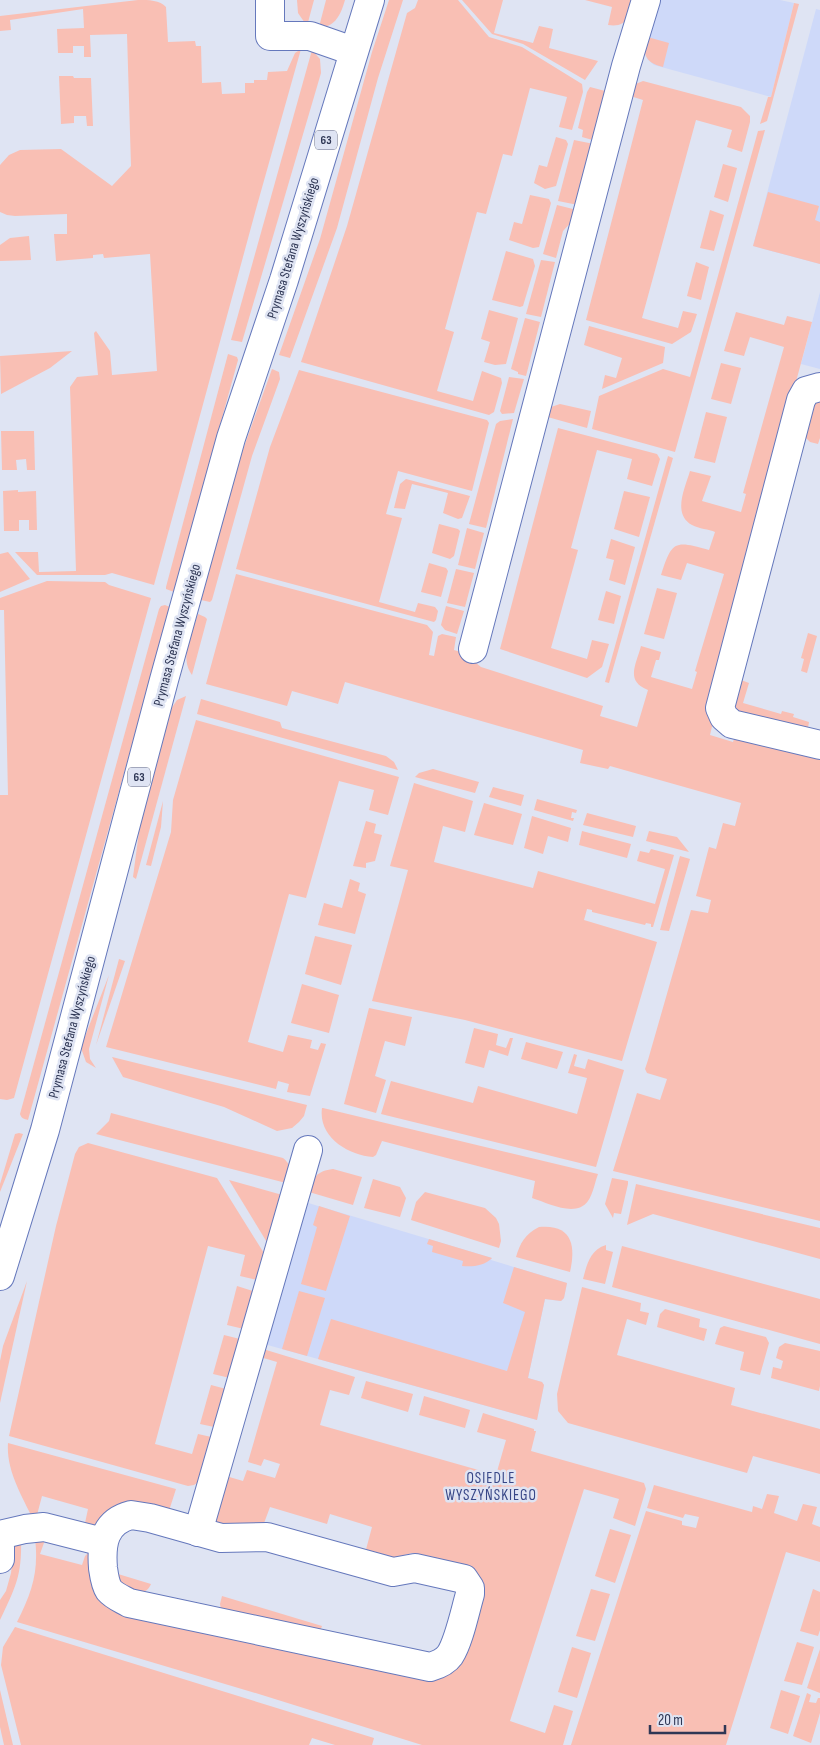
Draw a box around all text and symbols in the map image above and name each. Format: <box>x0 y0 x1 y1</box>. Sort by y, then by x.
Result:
road number: 63 <box>315 130 337 150</box>
street label: Prymasa Stefana Wyszyńskiego <box>263 175 323 321</box>
street label: Prymasa Stefana Wyszyńskiego <box>150 562 204 708</box>
road number: 63 <box>128 768 150 786</box>
street label: Prymasa Stefana Wyszyńskiego <box>45 954 99 1100</box>
district label: OSIEDLE WYSZYŃSKIEGO <box>445 1469 537 1505</box>
scale bar <box>650 1702 725 1734</box>
text: 20 m <box>658 1711 683 1730</box>

